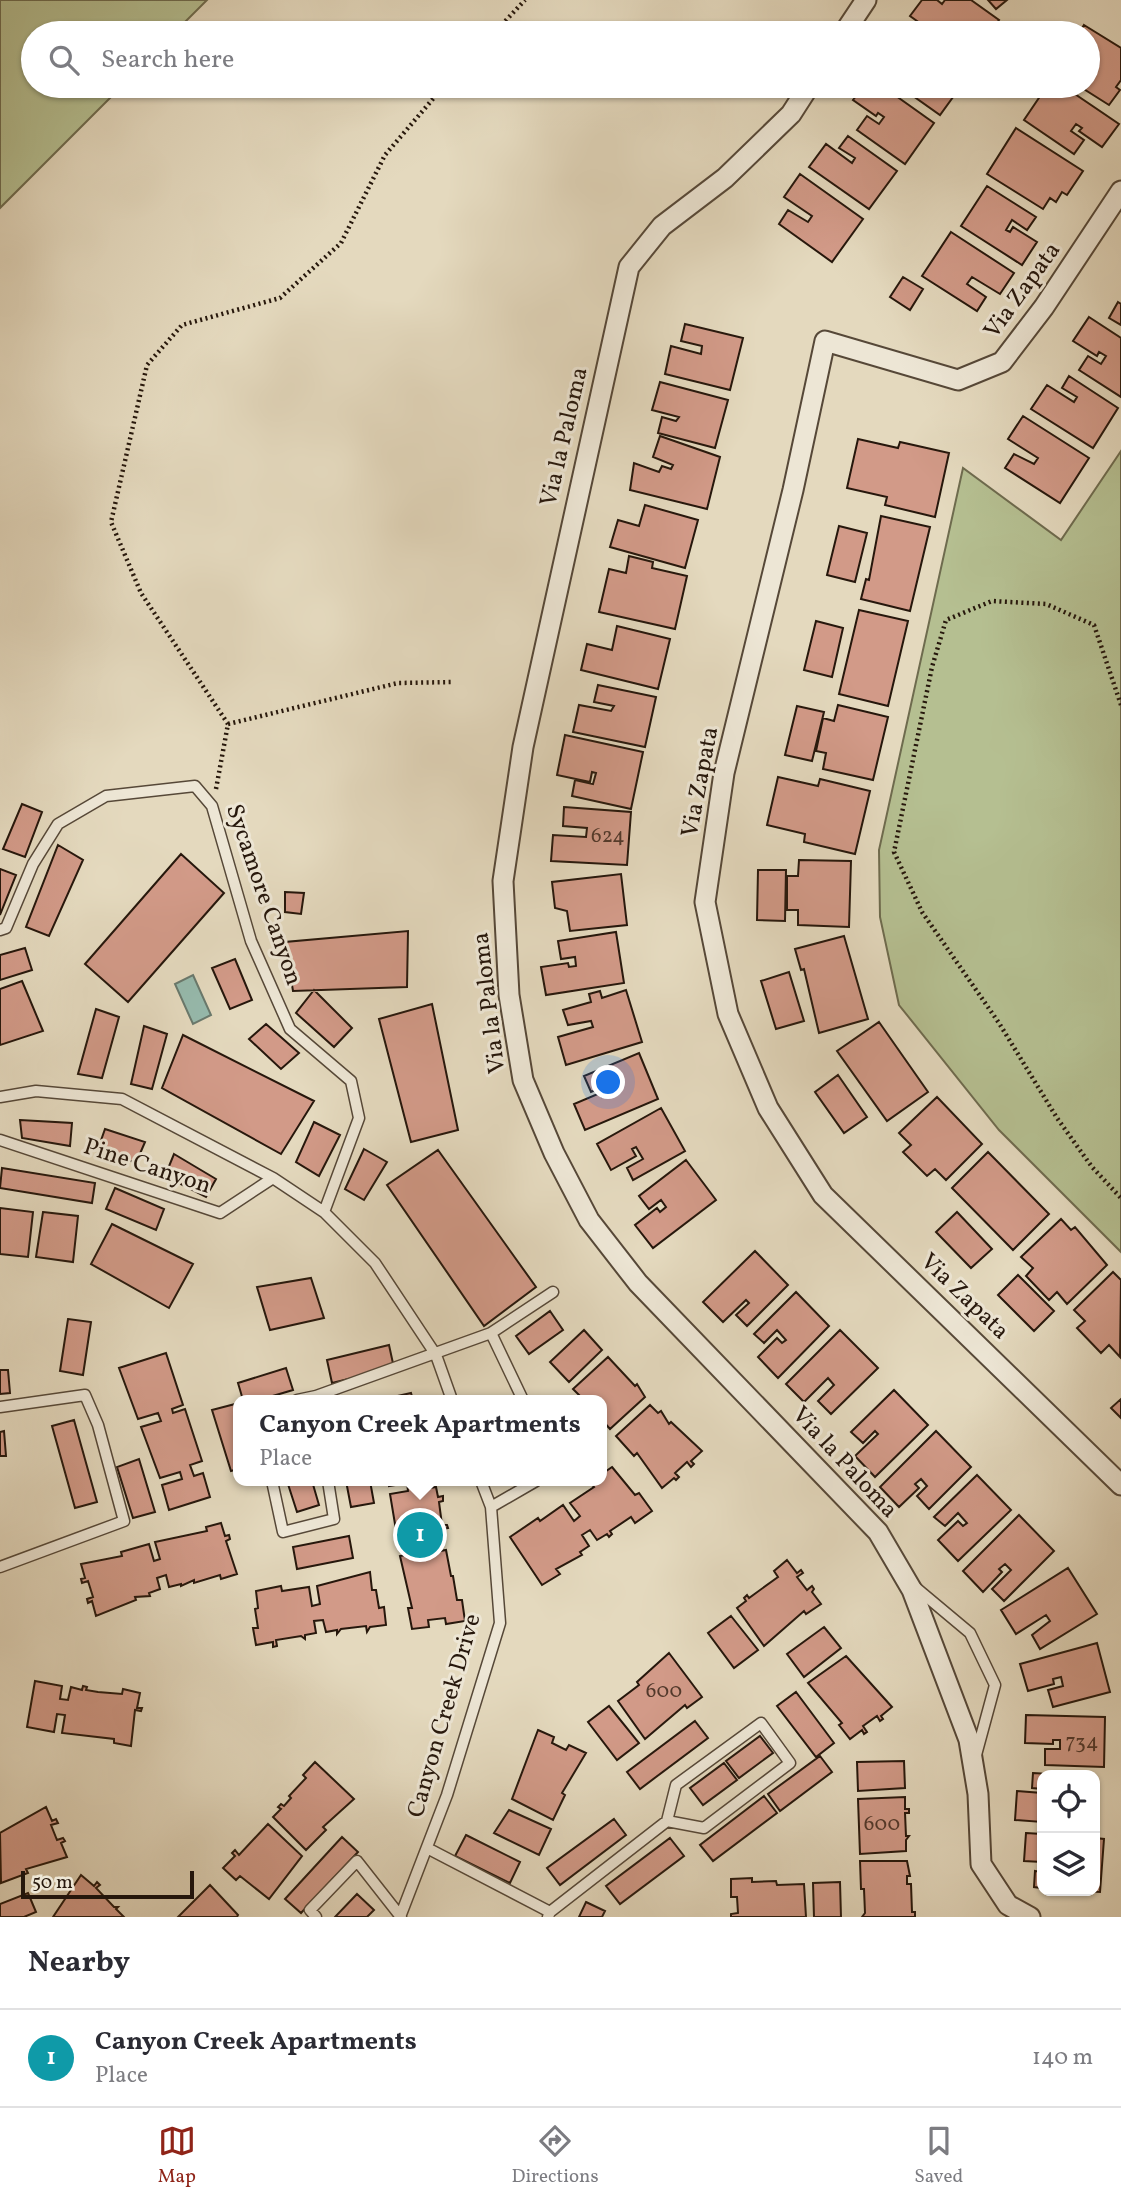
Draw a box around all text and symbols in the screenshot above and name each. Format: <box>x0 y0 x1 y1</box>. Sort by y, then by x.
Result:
search box <box>21 21 1100 98</box>
icon: search <box>45 41 83 79</box>
text: Search here <box>101 42 234 78</box>
street label: Via Zapata <box>976 236 1070 346</box>
street label: Via la Paloma <box>532 364 598 510</box>
street label: Via Zapata <box>674 724 728 840</box>
street label: Sycamore Canyon <box>216 800 310 990</box>
house number: 624 <box>591 822 625 851</box>
street label: Via la Paloma <box>464 930 516 1076</box>
your location <box>591 1065 625 1099</box>
street label: Pine Canyon <box>79 1130 215 1204</box>
street label: Via Zapata <box>912 1246 1016 1348</box>
popup <box>233 1395 607 1486</box>
street label: Via la Paloma <box>783 1399 905 1527</box>
text: Canyon Creek Apartments <box>259 1407 581 1443</box>
text: Place <box>259 1443 312 1475</box>
pin: 1 <box>397 1509 443 1561</box>
street label: Canyon Creek Drive <box>400 1610 490 1822</box>
house number: 600 <box>646 1677 682 1706</box>
house number: 734 <box>1066 1728 1098 1757</box>
map controls <box>1037 1770 1100 1896</box>
button: locate <box>1037 1770 1100 1833</box>
house number: 600 <box>864 1810 900 1839</box>
button: layers <box>1037 1833 1100 1896</box>
scale bar <box>21 1868 194 1900</box>
text: 50 m <box>32 1870 73 1896</box>
text: Nearby <box>28 1942 130 1984</box>
text: Canyon Creek Apartments <box>95 2024 417 2060</box>
text: 1 <box>46 2042 56 2074</box>
text: 140 m <box>1032 2042 1093 2074</box>
text: Place <box>95 2060 148 2092</box>
tab: Map <box>158 2122 196 2190</box>
tab: Directions <box>512 2122 599 2190</box>
tab: Saved <box>914 2122 963 2190</box>

